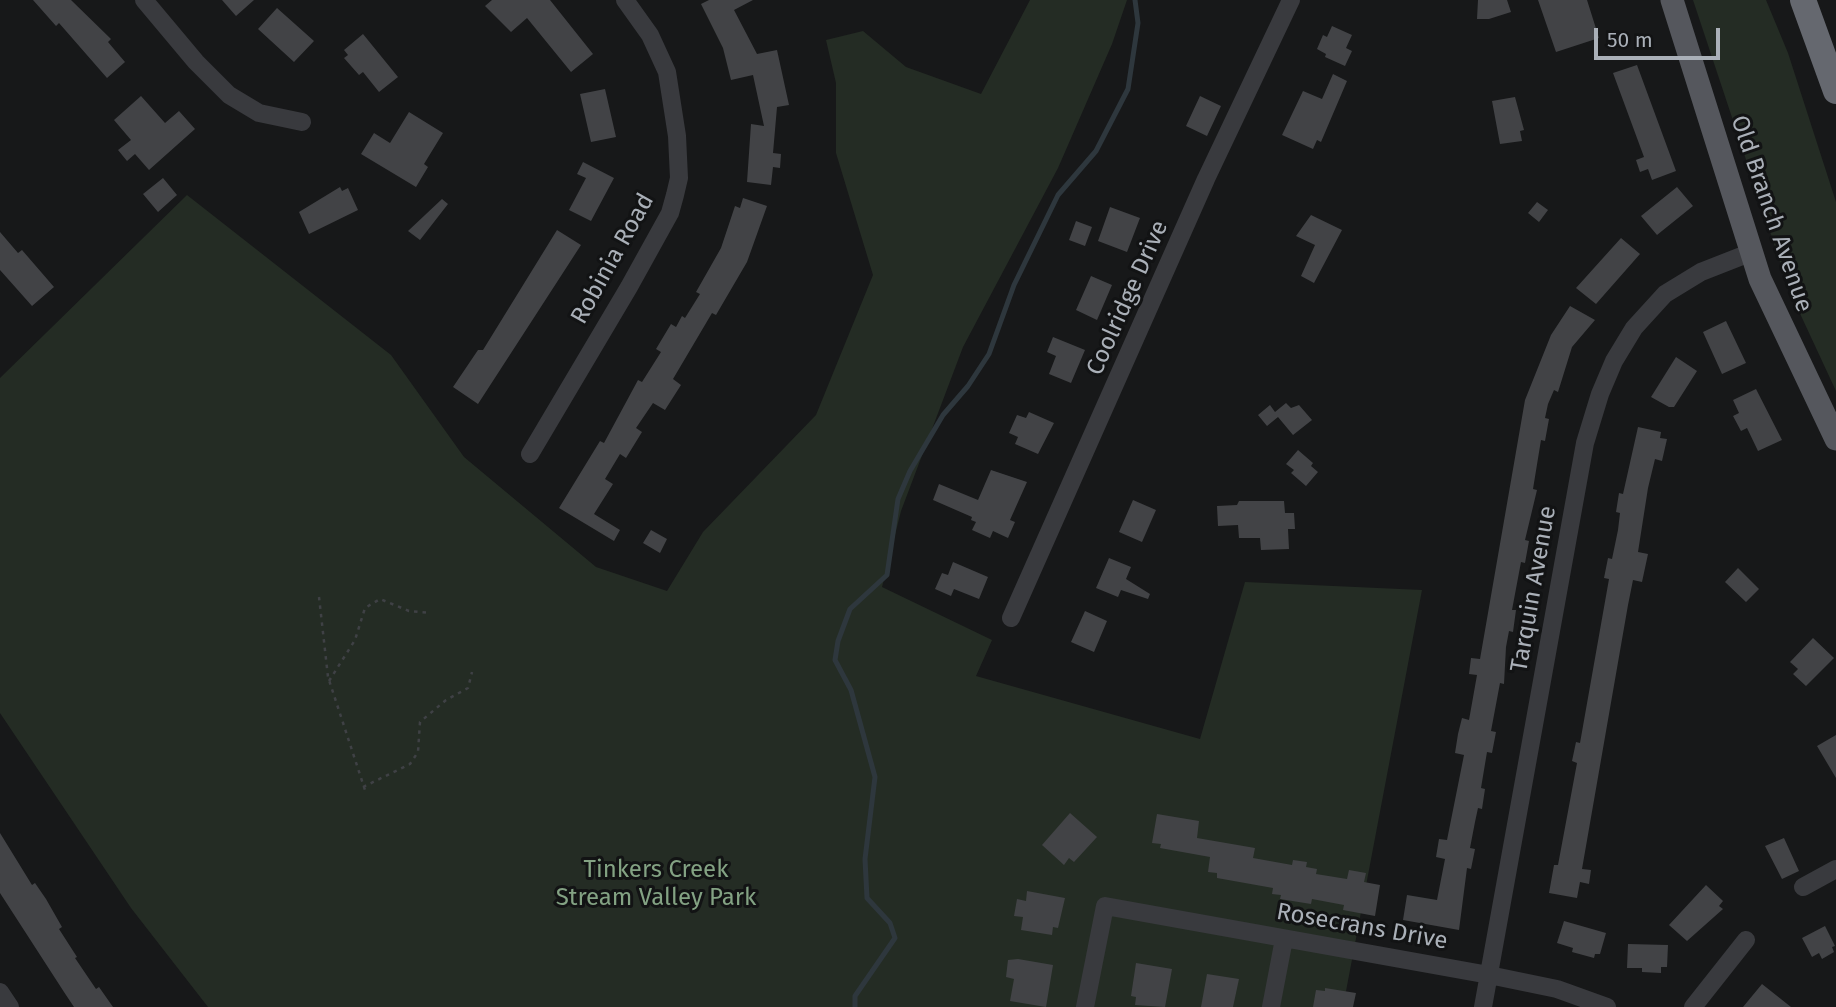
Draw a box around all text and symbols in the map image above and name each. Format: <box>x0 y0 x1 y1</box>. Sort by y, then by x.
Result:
scale bar <box>1598 14 1724 58</box>
text: 50 m <box>1607 27 1653 53</box>
street label: Old Branch Avenue <box>1724 112 1818 316</box>
street label: Robinia Road <box>565 189 661 329</box>
street label: Coolridge Drive <box>1081 216 1175 380</box>
street label: Tarquin Avenue <box>1505 504 1563 674</box>
park label: Tinkers Creek Stream Valley Park <box>556 856 756 912</box>
street label: Rosecrans Drive <box>1274 898 1450 956</box>

